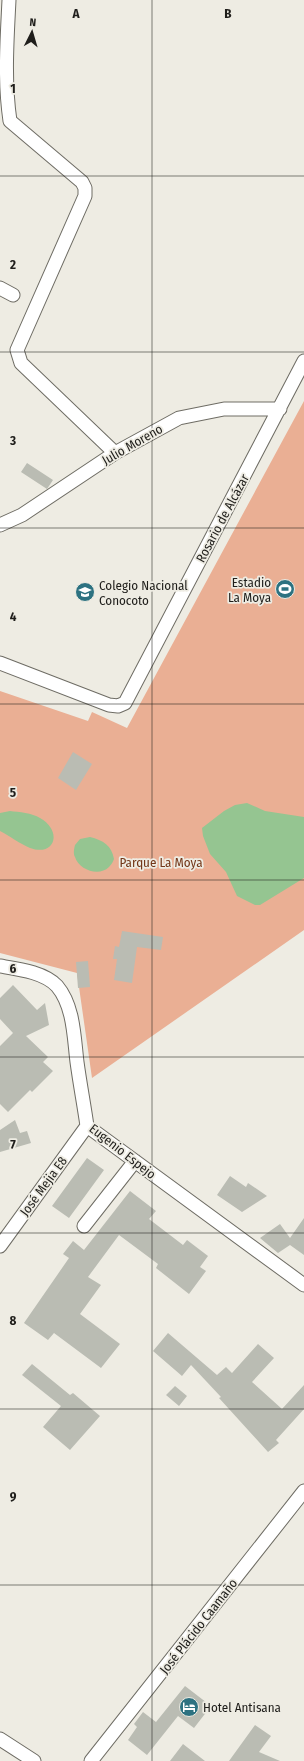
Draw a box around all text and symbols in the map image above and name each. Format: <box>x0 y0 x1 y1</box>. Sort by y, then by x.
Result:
text: A <box>71 6 80 21</box>
text: B <box>224 6 232 21</box>
north arrow <box>12 12 52 52</box>
text: N <box>29 16 37 29</box>
text: 1 <box>10 81 16 96</box>
text: 2 <box>9 257 16 272</box>
street label: Julio Moreno <box>99 421 165 468</box>
text: 3 <box>9 433 16 448</box>
street label: Rosario de Alcázar <box>193 471 252 565</box>
place label: Estadio La Moya <box>228 575 271 605</box>
place label: Colegio Nacional Conocoto <box>99 578 188 608</box>
sports icon: Estadio La Moya <box>274 578 296 600</box>
school or university icon: Colegio Nacional Conocoto <box>74 581 96 603</box>
text: 4 <box>10 609 17 624</box>
text: 5 <box>10 785 16 800</box>
park label: Parque La Moya <box>119 855 203 870</box>
text: 6 <box>10 961 17 976</box>
street label: Eugenio Espejo <box>87 1121 159 1182</box>
text: 7 <box>10 1137 16 1152</box>
street label: José Mejia E8 <box>17 1154 70 1219</box>
text: 8 <box>10 1313 17 1328</box>
text: 9 <box>10 1489 17 1504</box>
street label: José Plácido Caamaño <box>157 1576 240 1677</box>
hotel icon: Hotel Antisana <box>178 1696 200 1718</box>
place label: Hotel Antisana <box>203 1700 281 1715</box>

